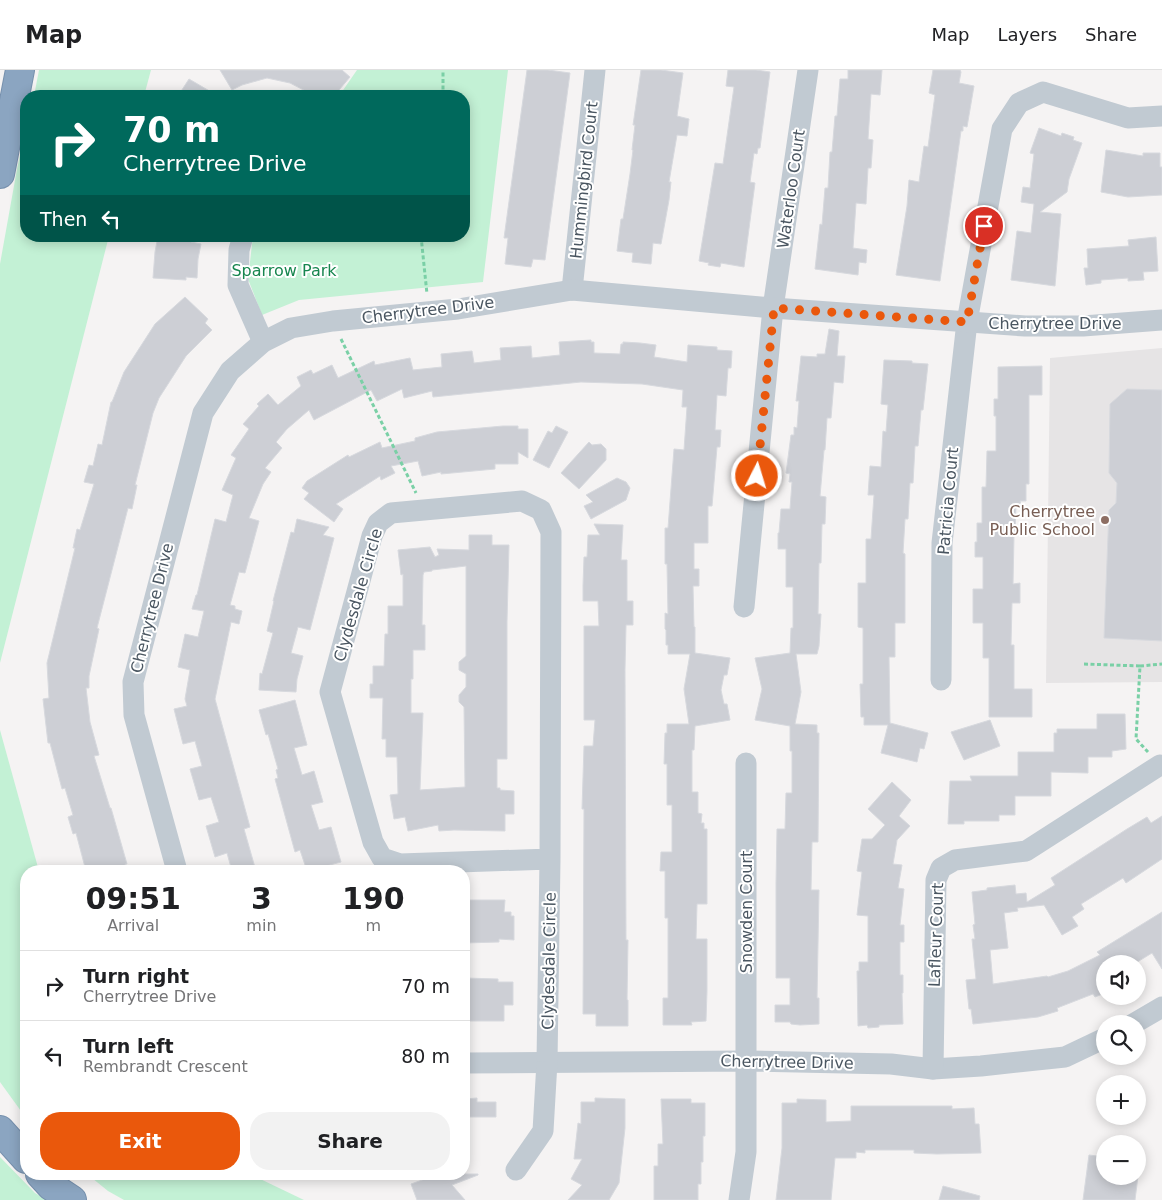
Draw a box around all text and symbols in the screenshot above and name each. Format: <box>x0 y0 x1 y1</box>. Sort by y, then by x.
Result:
text: Map <box>25 21 82 49</box>
text: Map <box>931 24 969 45</box>
text: Layers <box>997 24 1057 45</box>
text: Share <box>1085 24 1137 45</box>
street label: Hummingbird Court <box>566 100 602 260</box>
icon: right <box>40 110 105 175</box>
text: 70 m <box>123 110 220 150</box>
street label: Waterloo Court <box>773 128 809 250</box>
text: Cherrytree Drive <box>123 151 306 176</box>
icon: left <box>97 205 125 233</box>
pin <box>963 205 1005 247</box>
text: Then <box>40 208 87 230</box>
icon: arrive <box>970 212 998 240</box>
park label: Sparrow Park <box>231 261 337 280</box>
street label: Cherrytree Drive <box>361 292 495 328</box>
street label: Cherrytree Drive <box>988 314 1122 333</box>
street label: Patricia Court <box>934 446 962 556</box>
position arrow <box>730 449 782 501</box>
place label: Cherrytree Public School <box>989 502 1095 539</box>
marker: Cherrytree Public School <box>1099 514 1111 526</box>
street label: Clydesdale Circle <box>330 526 386 664</box>
street label: Cherrytree Drive <box>127 541 177 675</box>
street label: Snowden Court <box>737 851 756 973</box>
text: 09:51 <box>85 881 181 916</box>
text: 3 <box>251 881 272 916</box>
text: 190 <box>342 881 405 916</box>
street label: Lafleur Court <box>925 882 947 988</box>
street label: Clydesdale Circle <box>538 892 560 1030</box>
text: Arrival <box>107 916 159 935</box>
text: min <box>246 916 277 935</box>
text: m <box>365 916 381 935</box>
map controls <box>1096 955 1146 1185</box>
button: sound <box>1096 955 1146 1005</box>
text: Turn right <box>83 965 189 987</box>
icon: right <box>40 972 68 1000</box>
text: 70 m <box>401 975 450 997</box>
text: Cherrytree Drive <box>83 987 216 1006</box>
button: search <box>1096 1015 1146 1065</box>
text: Turn left <box>83 1035 174 1057</box>
icon: left <box>40 1042 68 1070</box>
text: 80 m <box>401 1045 450 1067</box>
street label: Cherrytree Drive <box>720 1051 854 1073</box>
text: Rembrandt Crescent <box>83 1057 248 1076</box>
button: + <box>1096 1075 1146 1125</box>
button: Exit <box>40 1112 240 1170</box>
button: Share <box>250 1112 450 1170</box>
button: − <box>1096 1135 1146 1185</box>

